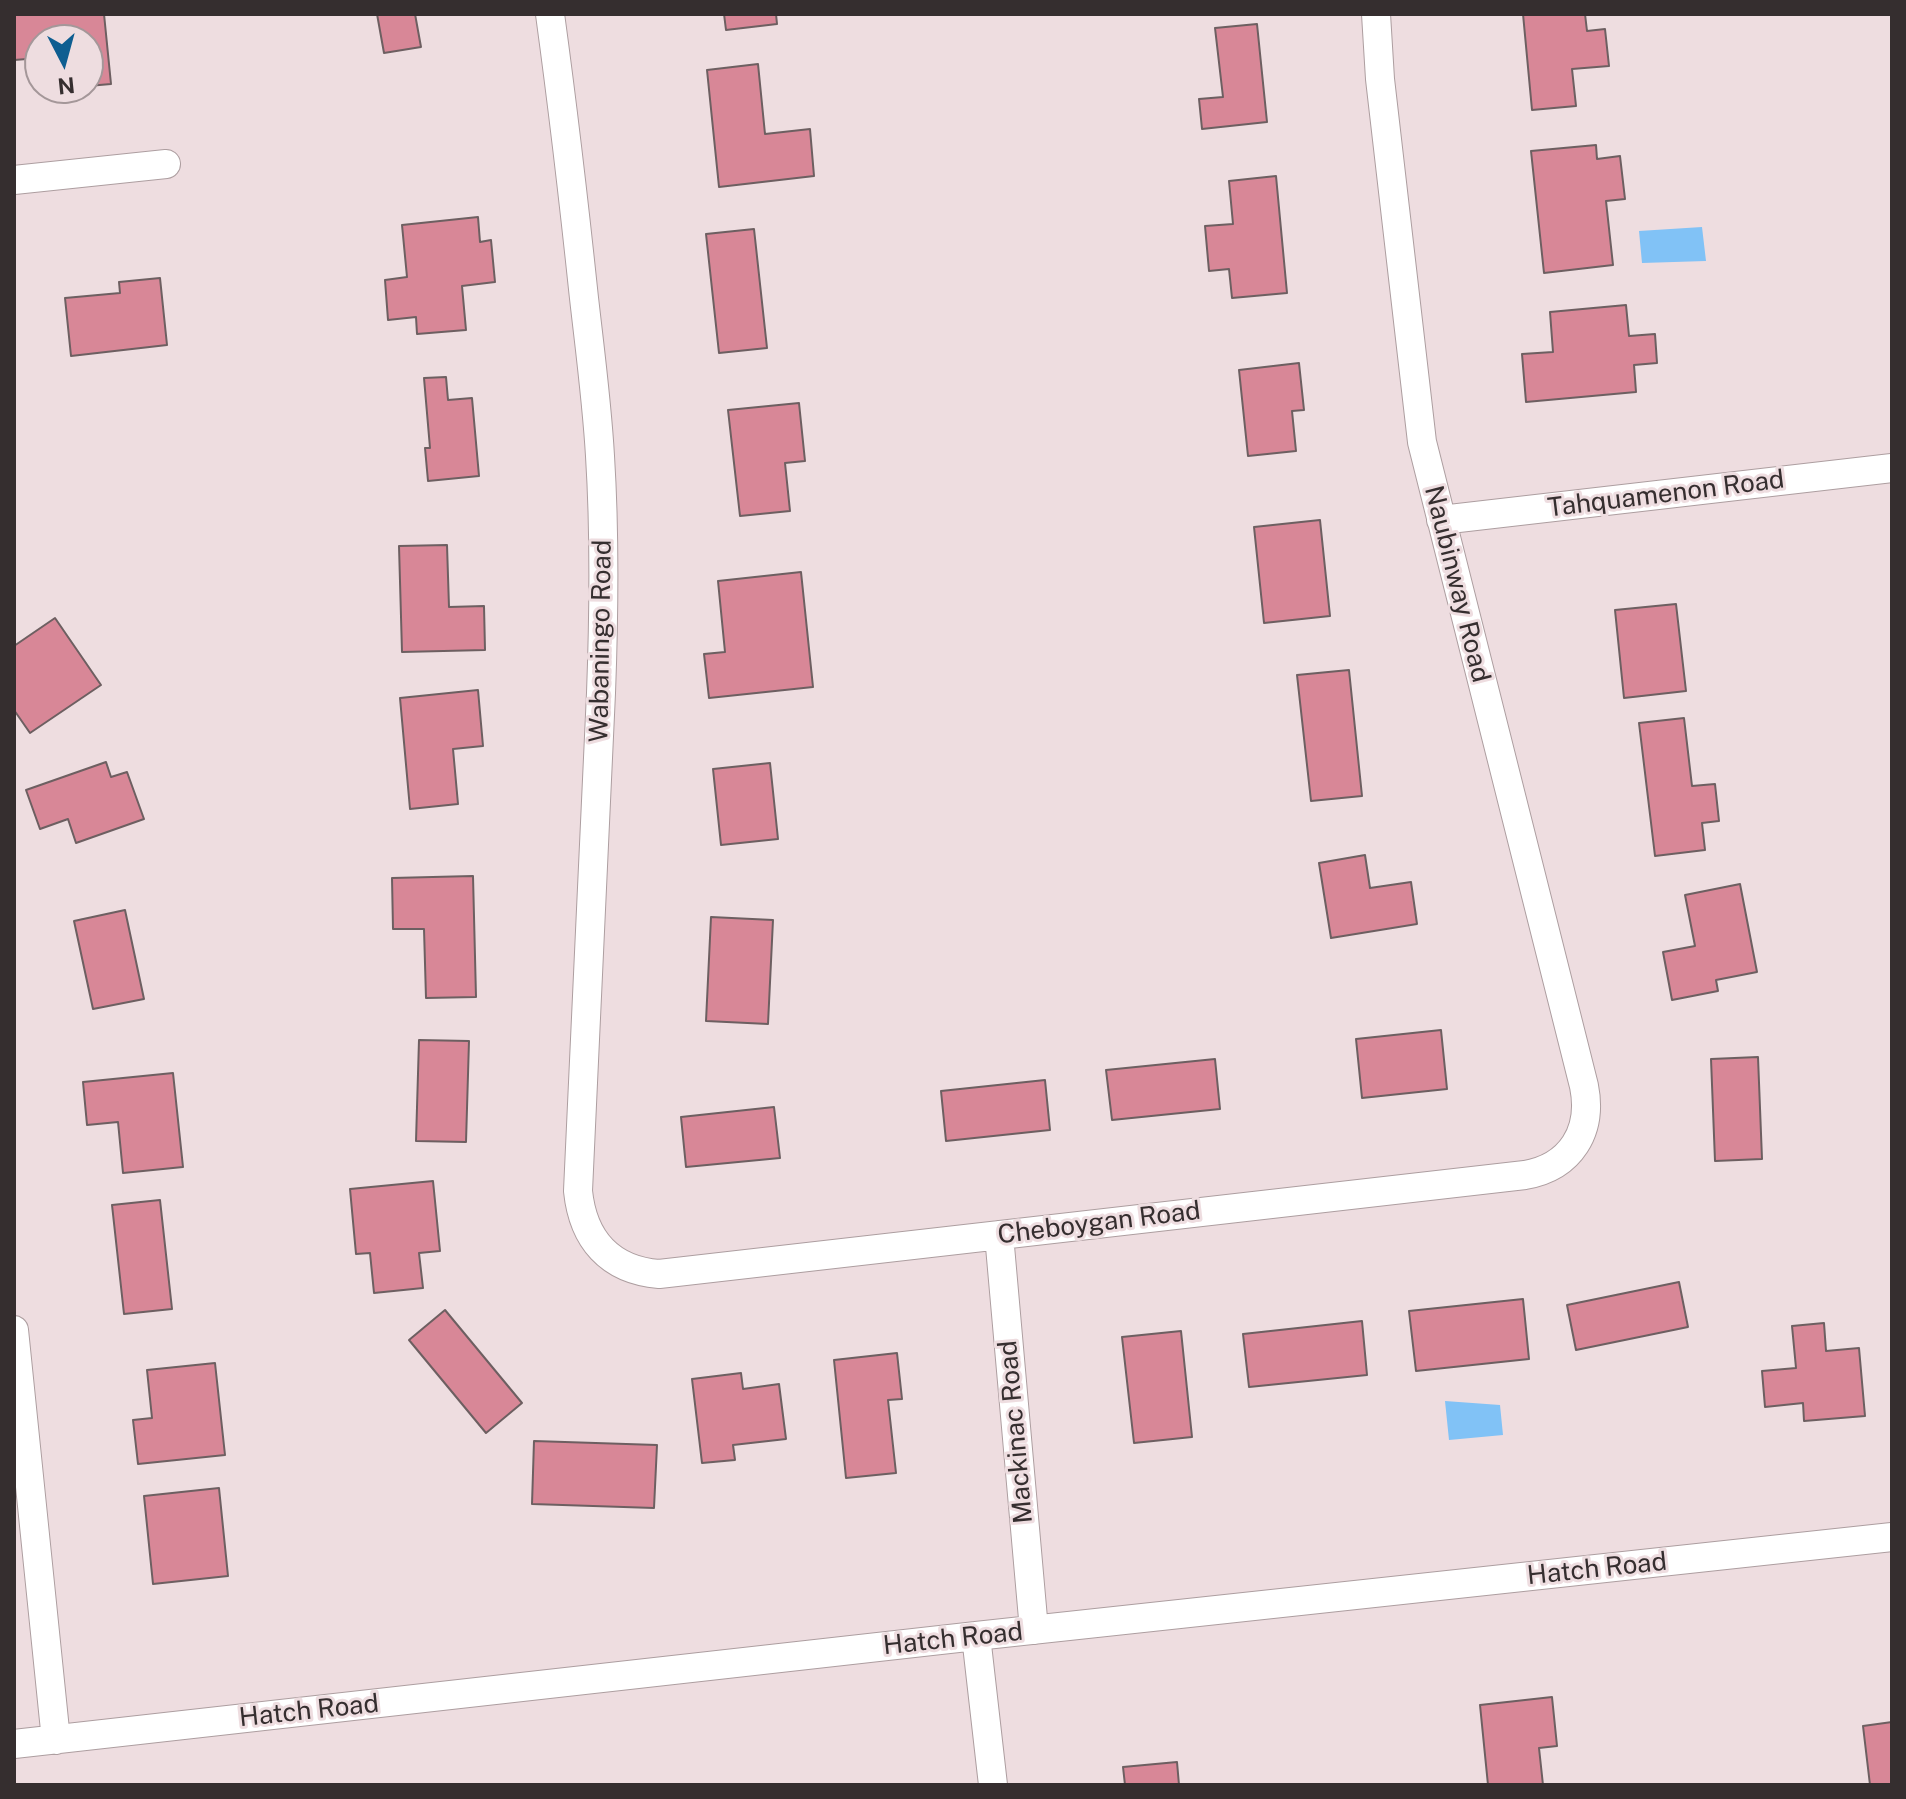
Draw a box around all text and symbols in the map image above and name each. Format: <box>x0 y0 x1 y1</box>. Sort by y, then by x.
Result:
north arrow <box>24 24 104 104</box>
text: N <box>56 72 76 100</box>
street label: Tahquamenon Road <box>1546 464 1786 524</box>
street label: Naubinway Road <box>1417 482 1497 686</box>
street label: Wabaningo Road <box>584 539 618 743</box>
street label: Cheboygan Road <box>996 1195 1202 1251</box>
street label: Mackinac Road <box>992 1339 1040 1525</box>
street label: Hatch Road <box>1526 1546 1668 1592</box>
street label: Hatch Road <box>882 1616 1024 1662</box>
street label: Hatch Road <box>238 1688 380 1734</box>

